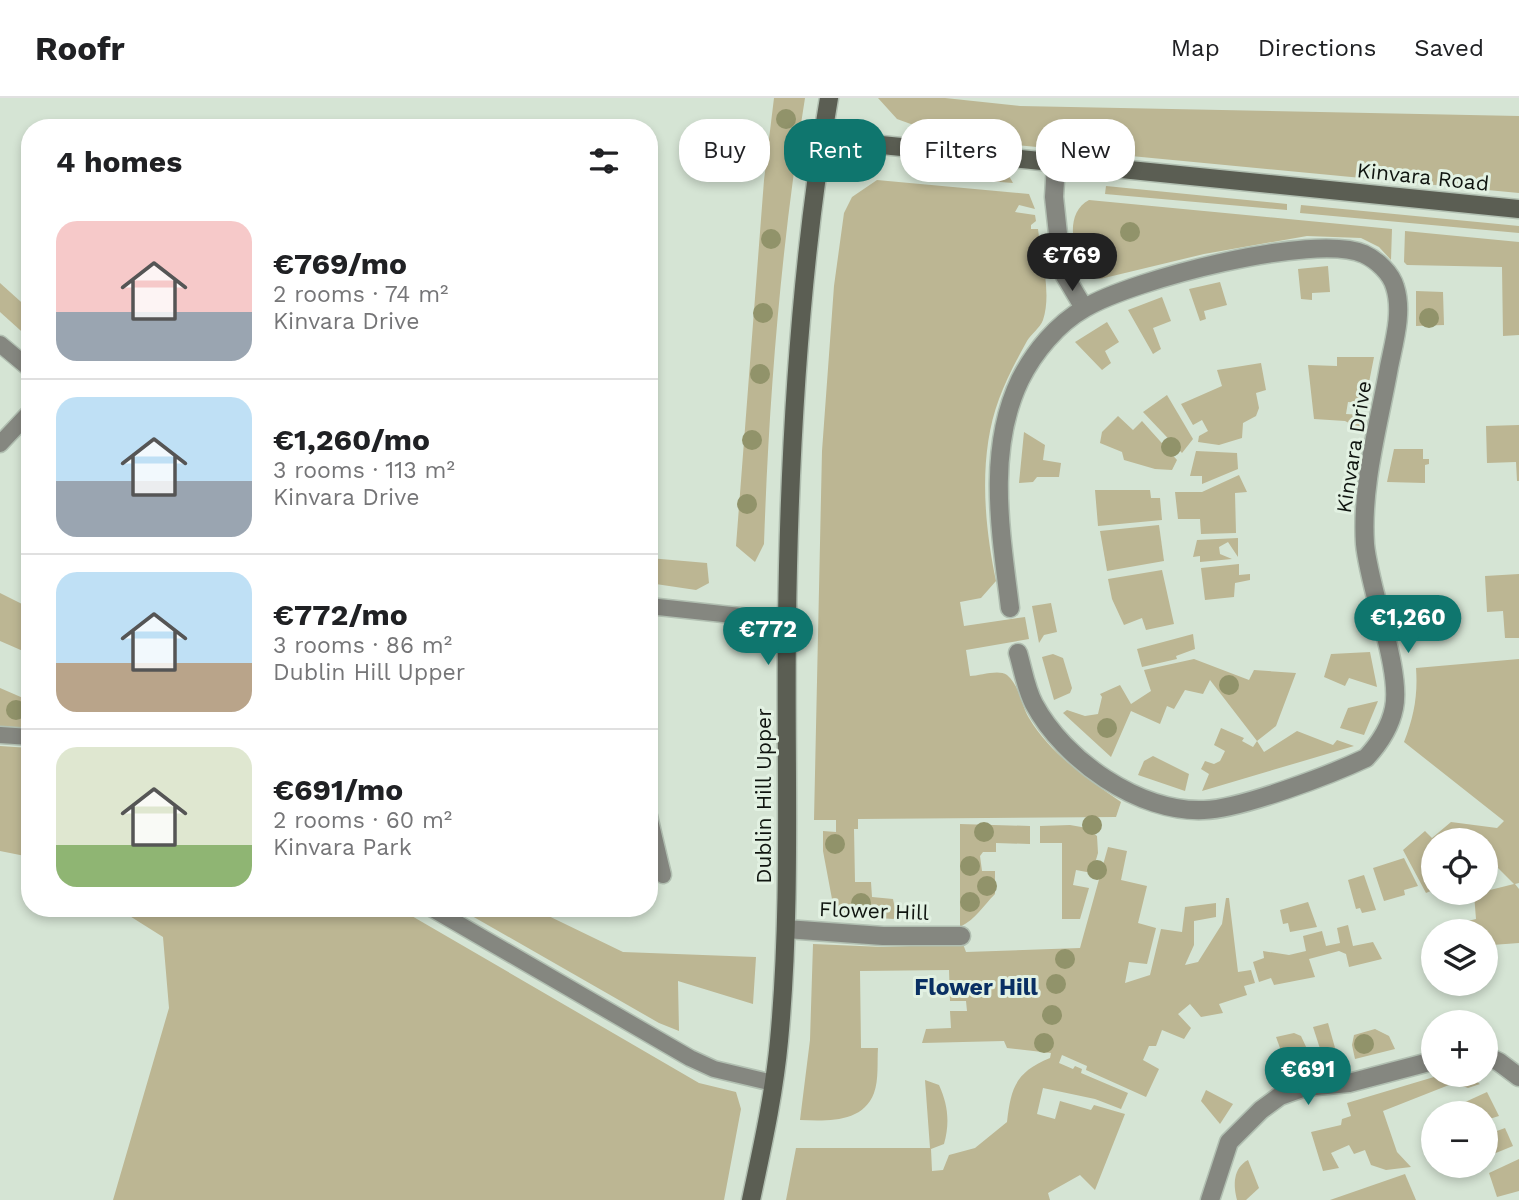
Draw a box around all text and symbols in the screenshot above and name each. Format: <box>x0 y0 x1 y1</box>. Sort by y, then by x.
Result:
text: Roofr <box>35 29 125 68</box>
text: Map <box>1171 34 1220 62</box>
text: Directions <box>1258 34 1376 62</box>
text: Saved <box>1414 34 1484 62</box>
chip: Buy <box>679 119 770 182</box>
chip: Rent <box>784 119 886 182</box>
chip: Filters <box>900 119 1022 182</box>
chip: New <box>1036 119 1135 182</box>
icon: filters <box>585 142 623 180</box>
text: 4 homes <box>56 144 182 179</box>
street label: Kinvara Road <box>1356 157 1490 196</box>
pin: €769 <box>1031 234 1113 293</box>
text: €769 <box>1043 242 1101 269</box>
text: €769/mo <box>273 246 407 281</box>
icon: home <box>112 249 196 333</box>
text: 2 rooms · 74 m² <box>273 281 448 308</box>
text: Kinvara Drive <box>273 308 419 335</box>
street label: Kinvara Drive <box>1331 379 1376 515</box>
text: €1,260/mo <box>273 422 430 457</box>
icon: home <box>112 425 196 509</box>
text: 3 rooms · 113 m² <box>273 457 455 484</box>
text: Kinvara Drive <box>273 484 419 511</box>
pin: €1,260 <box>1351 596 1465 655</box>
text: €772/mo <box>273 597 408 632</box>
icon: home <box>112 600 196 684</box>
text: €1,260 <box>1370 604 1446 631</box>
pin: €772 <box>727 608 809 667</box>
text: €772 <box>739 616 797 643</box>
text: 3 rooms · 86 m² <box>273 632 452 659</box>
text: Dublin Hill Upper <box>273 659 465 686</box>
street label: Dublin Hill Upper <box>751 708 776 884</box>
text: €691/mo <box>273 772 403 807</box>
icon: home <box>112 775 196 859</box>
text: 2 rooms · 60 m² <box>273 807 452 834</box>
map controls <box>1421 828 1498 1178</box>
button: locate <box>1421 828 1498 905</box>
text: Kinvara Park <box>273 834 412 861</box>
street label: Flower Hill <box>819 896 930 925</box>
button: layers <box>1421 919 1498 996</box>
district label: Flower Hill <box>914 974 1038 1001</box>
button: + <box>1421 1010 1498 1087</box>
pin: €691 <box>1267 1048 1349 1107</box>
text: €691 <box>1281 1056 1335 1083</box>
button: − <box>1421 1101 1498 1178</box>

